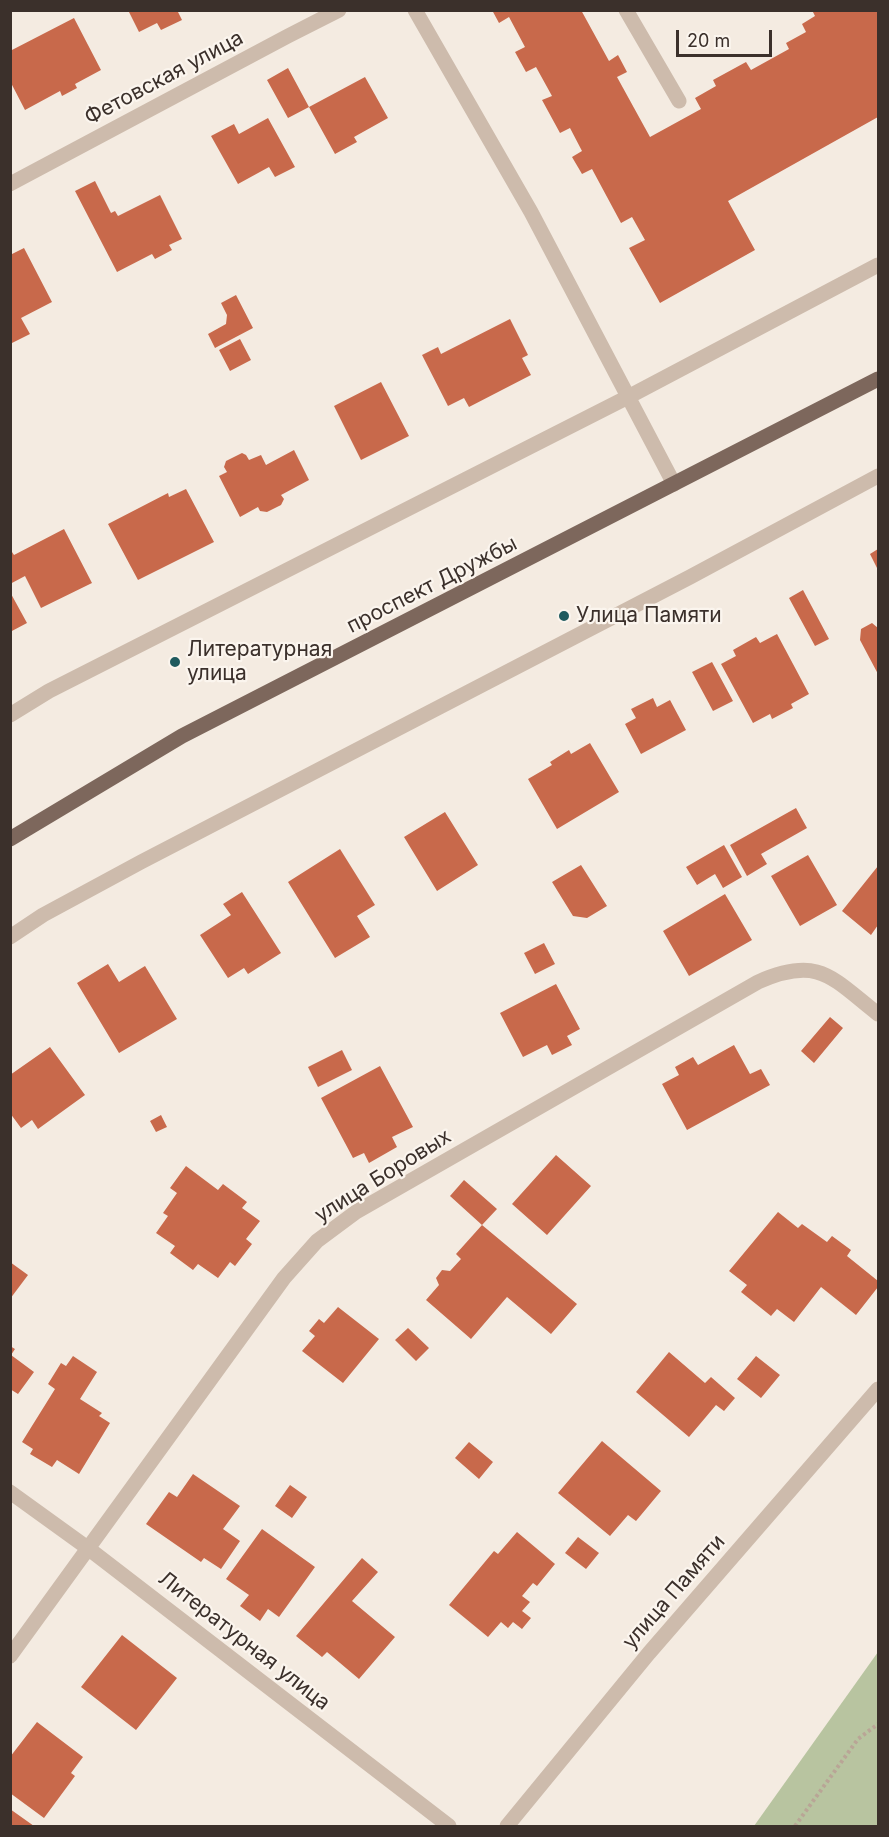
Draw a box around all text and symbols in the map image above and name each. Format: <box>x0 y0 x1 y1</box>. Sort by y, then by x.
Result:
scale bar <box>679 18 775 56</box>
street label: Фетовская улица <box>80 26 248 130</box>
text: 20 m <box>687 30 730 51</box>
street label: проспект Дружбы <box>343 531 521 639</box>
place label: Улица Памяти <box>576 603 722 629</box>
marker: Улица Памяти <box>557 609 571 623</box>
place label: Литературная улица <box>187 637 332 687</box>
marker: Литературная улица <box>168 655 182 669</box>
street label: улица Боровых <box>310 1124 456 1228</box>
street label: улица Памяти <box>617 1530 731 1654</box>
street label: Литературная улица <box>153 1566 335 1716</box>

